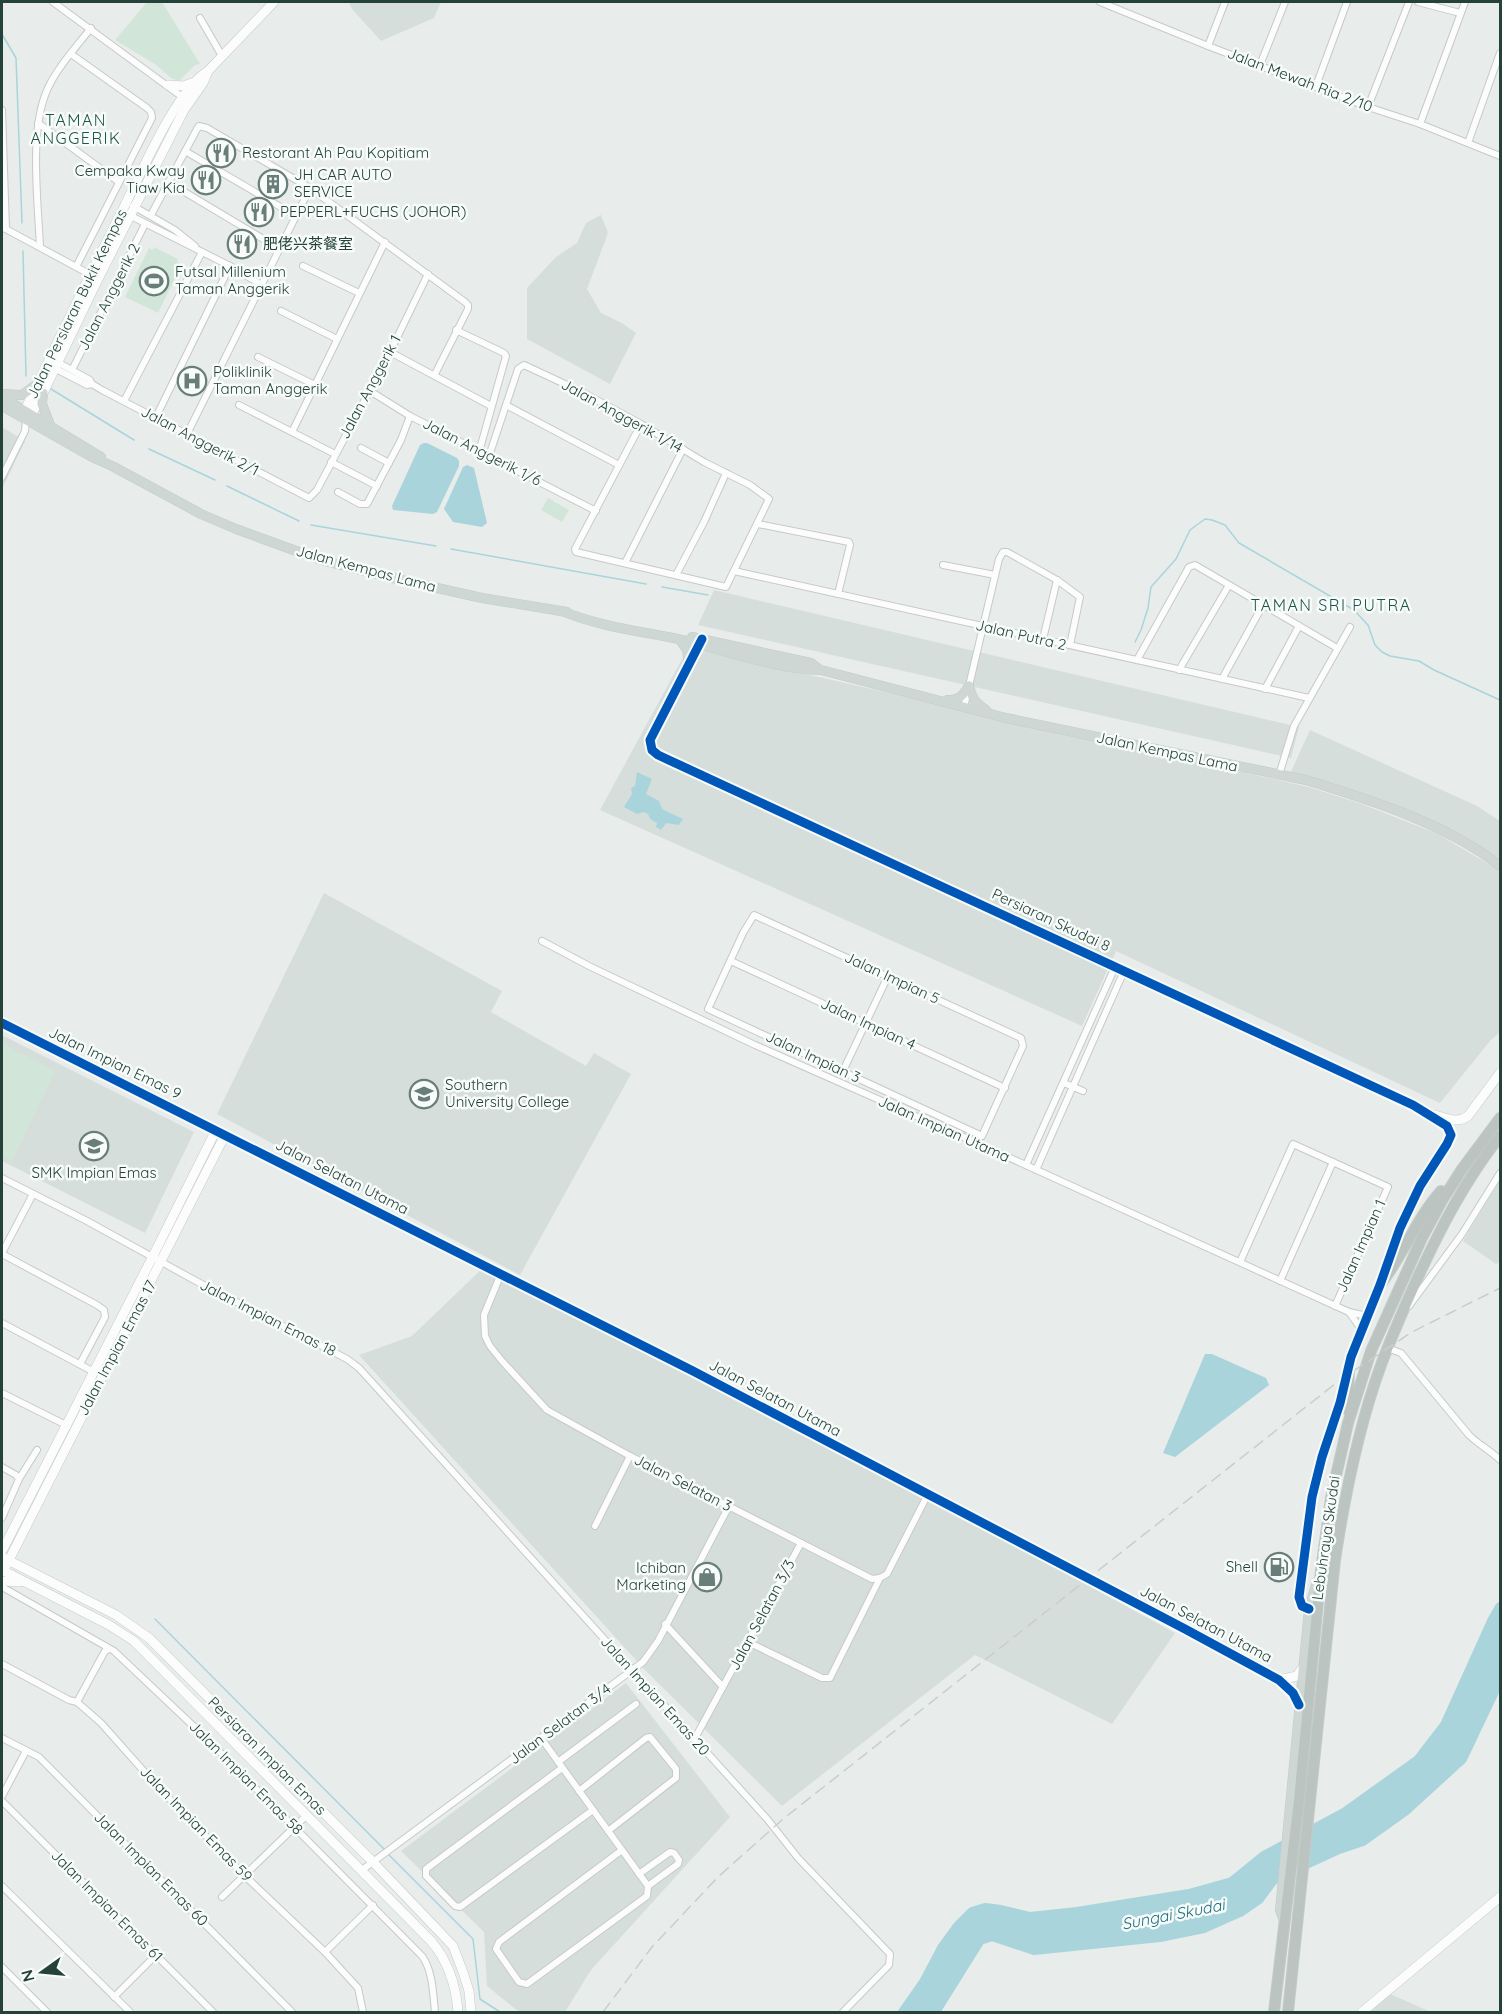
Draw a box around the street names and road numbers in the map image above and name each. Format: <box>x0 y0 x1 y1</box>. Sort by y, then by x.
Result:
street label: Jalan Mewah Ria 2/10 <box>1225 43 1376 116</box>
street label: Jalan Persiaran Bukit Kempas <box>22 206 131 402</box>
street label: Jalan Anggerik 2 <box>73 240 144 354</box>
street label: Jalan Anggerik 1 <box>334 332 405 442</box>
street label: Jalan Anggerik 1/14 <box>558 374 686 457</box>
street label: Jalan Anggerik 2/1 <box>138 401 263 480</box>
street label: Jalan Anggerik 1/6 <box>420 413 545 490</box>
street label: Jalan Kempas Lama <box>294 541 438 596</box>
street label: Jalan Putra 2 <box>974 615 1068 654</box>
street label: Jalan Kempas Lama <box>1095 727 1240 776</box>
street label: Persiaran Skudai 8 <box>989 884 1113 955</box>
street label: Jalan Impian 5 <box>842 947 943 1008</box>
street label: Jalan Impian 4 <box>818 993 919 1054</box>
street label: Jalan Impian Emas 9 <box>46 1022 185 1103</box>
street label: Jalan Impian 3 <box>763 1026 864 1087</box>
street label: Jalan Impian Utama <box>875 1091 1013 1166</box>
street label: Jalan Selatan Utama <box>272 1135 412 1218</box>
street label: Jalan Impian 1 <box>1332 1196 1390 1295</box>
street label: Jalan Impian Emas 18 <box>197 1275 340 1360</box>
street label: Jalan Impian Emas 17 <box>73 1277 160 1419</box>
street label: Jalan Selatan Utama <box>706 1355 845 1440</box>
street label: Jalan Selatan 3 <box>631 1450 735 1515</box>
street label: Lebuhraya Skudai <box>1307 1475 1344 1601</box>
street label: Jalan Selatan 3/3 <box>724 1556 799 1673</box>
street label: Jalan Selatan Utama <box>1137 1581 1276 1666</box>
street label: Jalan Impian Emas 20 <box>597 1632 714 1759</box>
street label: Jalan Selatan 3/4 <box>505 1679 615 1768</box>
street label: Persiaran Impian Emas <box>204 1692 331 1819</box>
street label: Jalan Impian Emas 58 <box>185 1717 307 1839</box>
street label: Jalan Impian Emas 59 <box>136 1762 257 1885</box>
street label: Jalan Impian Emas 60 <box>90 1807 213 1930</box>
street label: Jalan Impian Emas 61 <box>47 1846 167 1966</box>

